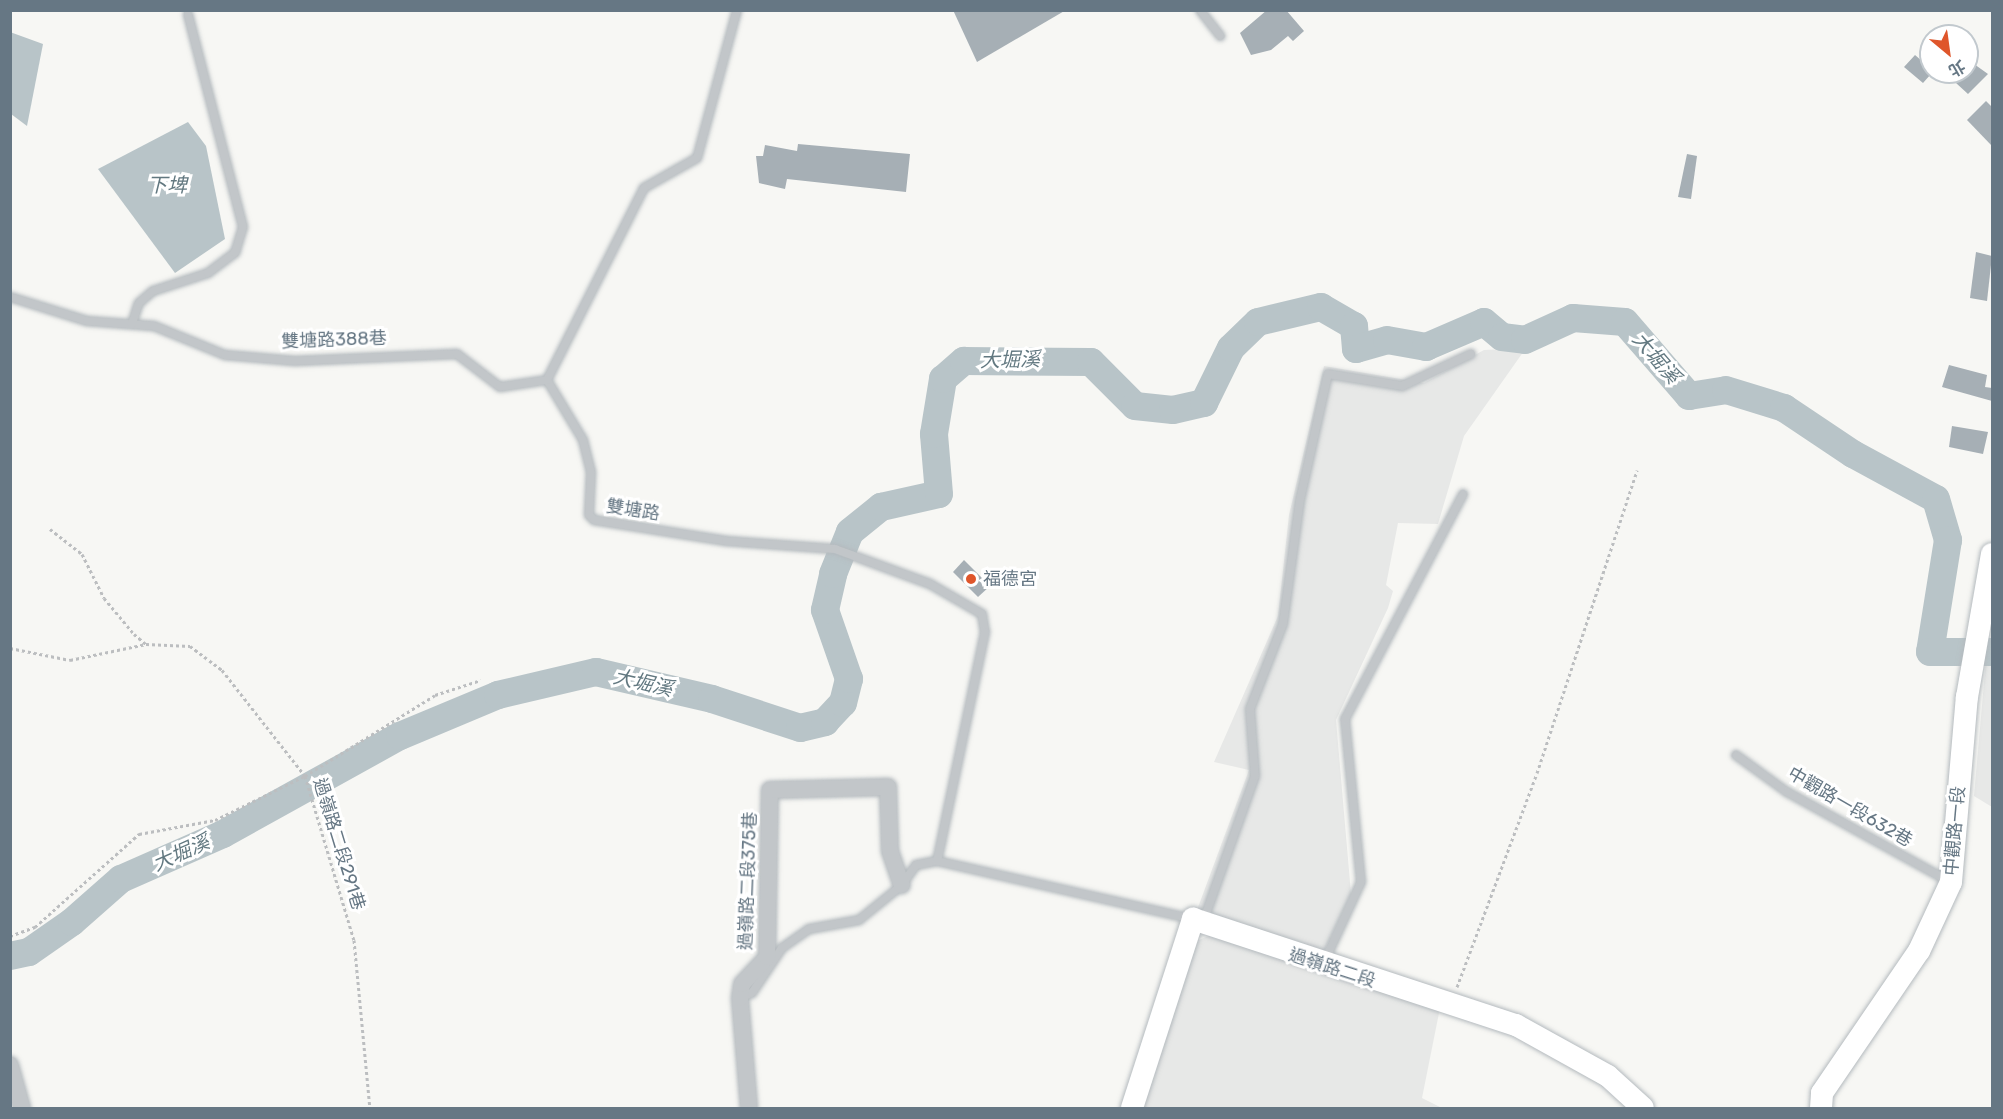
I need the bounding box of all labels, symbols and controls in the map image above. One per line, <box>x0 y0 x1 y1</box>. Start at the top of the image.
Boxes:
north arrow <box>1919 24 1979 84</box>
text: 北 <box>1945 56 1969 81</box>
water label: 下埤 <box>147 173 187 197</box>
street label: 雙塘路388巷 <box>281 327 387 353</box>
water label: 大堀溪 <box>1627 327 1685 389</box>
water label: 大堀溪 <box>980 347 1040 373</box>
street label: 雙塘路 <box>605 495 661 525</box>
place label: 福德宮 <box>983 568 1037 590</box>
marker: 福德宮 <box>964 572 978 586</box>
water label: 大堀溪 <box>611 665 675 701</box>
street label: 中觀路一段632巷 <box>1784 763 1916 851</box>
street label: 過嶺路二段291巷 <box>309 775 369 913</box>
street label: 中觀路一段 <box>1940 785 1970 877</box>
street label: 過嶺路二段375巷 <box>735 811 761 951</box>
water label: 大堀溪 <box>149 830 213 876</box>
street label: 過嶺路二段 <box>1286 944 1378 992</box>

